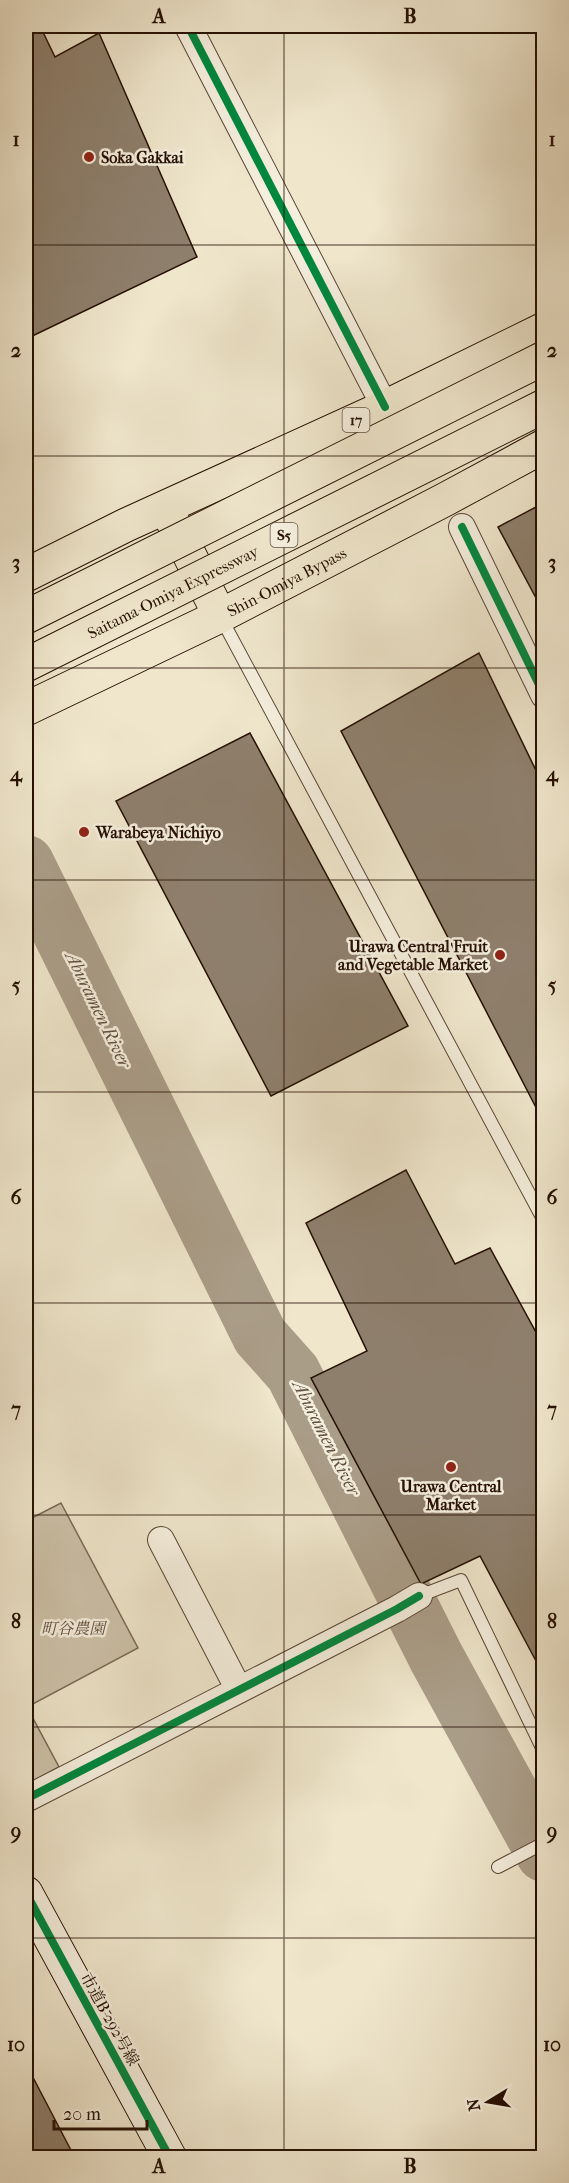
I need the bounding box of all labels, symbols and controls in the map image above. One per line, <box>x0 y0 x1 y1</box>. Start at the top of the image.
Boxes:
text: A <box>151 5 167 28</box>
text: B <box>403 5 417 28</box>
text: 1 <box>12 128 20 151</box>
text: 1 <box>548 128 556 151</box>
place label: Soka Gakkai <box>101 148 184 167</box>
marker: Soka Gakkai <box>82 150 96 164</box>
text: 2 <box>11 339 21 362</box>
text: 2 <box>547 339 557 362</box>
road number: 17 <box>342 408 370 432</box>
road number: S5 <box>270 523 298 547</box>
street label: Saitama-Omiya Expressway <box>84 541 262 642</box>
street label: Shin-Omiya Bypass <box>224 543 350 620</box>
text: 3 <box>12 551 20 574</box>
text: 3 <box>548 551 556 574</box>
text: 4 <box>9 763 23 787</box>
text: 4 <box>545 763 559 787</box>
place label: Warabeya Nichiyo <box>95 823 221 843</box>
marker: Warabeya Nichiyo <box>77 825 91 839</box>
place label: Urawa Central Fruit and Vegetable Market <box>338 937 488 975</box>
water label: Aburamen River <box>60 947 136 1073</box>
marker: Urawa Central Fruit and Vegetable Market <box>493 948 507 962</box>
text: 5 <box>12 974 21 997</box>
text: 5 <box>548 974 557 997</box>
text: 6 <box>11 1186 23 1209</box>
text: 6 <box>547 1186 559 1209</box>
water label: Aburamen River <box>287 1375 365 1501</box>
text: 7 <box>10 1398 21 1421</box>
text: 7 <box>546 1398 557 1421</box>
marker: Urawa Central Market <box>444 1460 458 1474</box>
place label: Urawa Central Market <box>399 1477 502 1514</box>
text: 8 <box>11 1610 21 1633</box>
text: 8 <box>547 1610 557 1633</box>
park label: 町谷農園 <box>41 1619 108 1638</box>
text: 9 <box>10 1821 21 1844</box>
text: 9 <box>546 1821 557 1844</box>
street label: 市道B-292号線 <box>77 1969 143 2069</box>
text: 10 <box>7 2033 25 2056</box>
text: 10 <box>543 2033 561 2056</box>
north arrow <box>458 2072 518 2132</box>
scale bar <box>54 2093 147 2131</box>
text: N <box>463 2096 484 2113</box>
text: 20 m <box>63 2104 101 2125</box>
text: A <box>151 2155 167 2178</box>
text: B <box>403 2155 417 2178</box>

